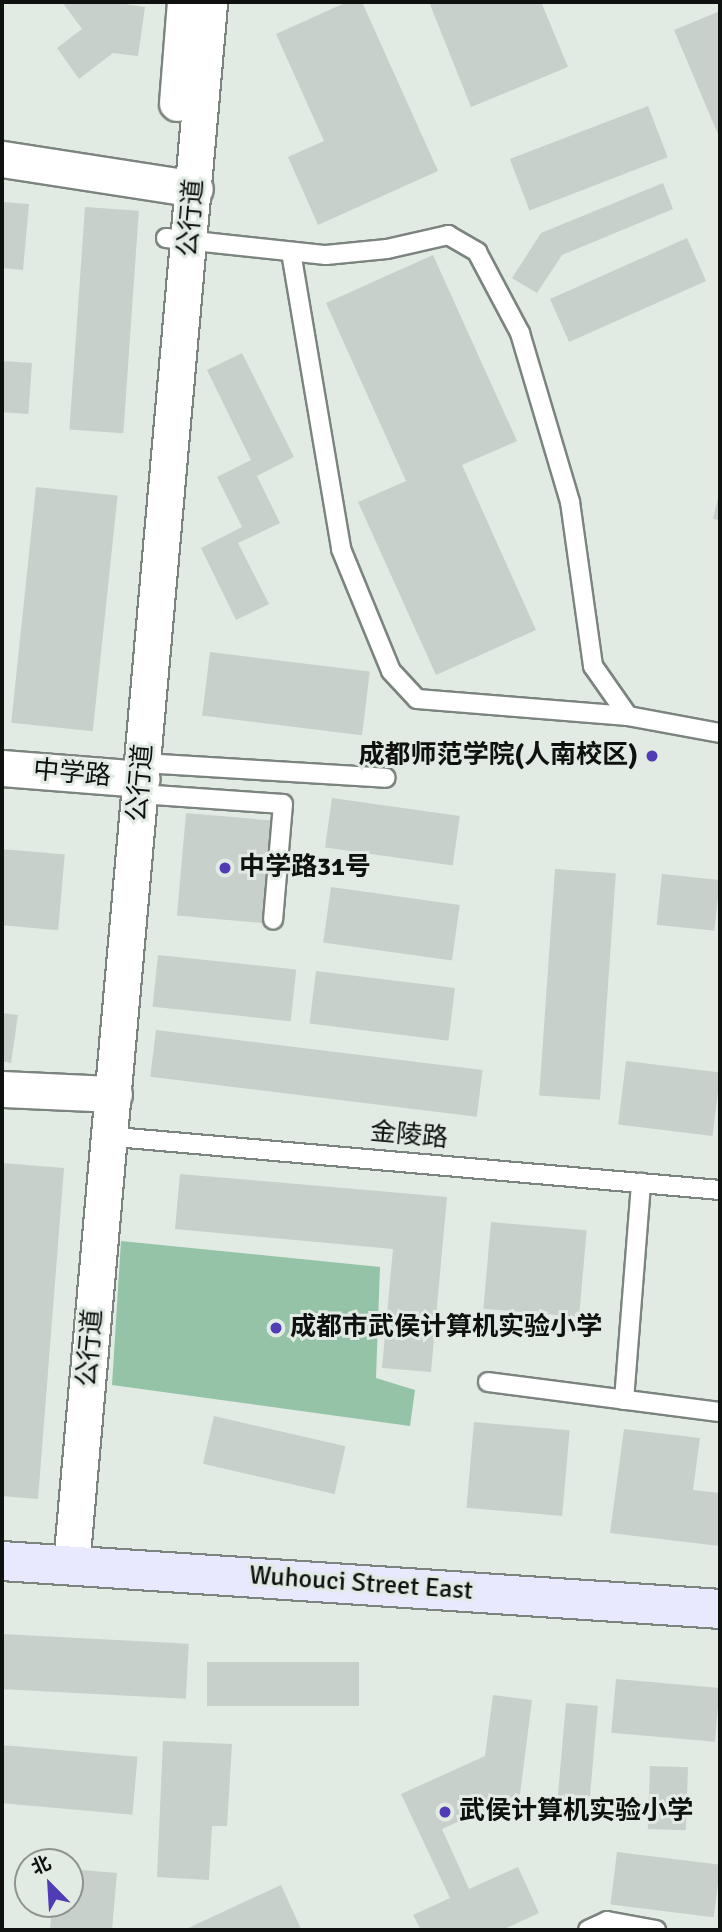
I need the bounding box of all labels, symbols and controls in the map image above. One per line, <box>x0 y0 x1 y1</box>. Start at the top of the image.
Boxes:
street label: 公行道 <box>173 178 211 258</box>
place label: 成都师范学院(人南校区) <box>359 740 638 772</box>
street label: 公行道 <box>122 743 160 823</box>
marker: 成都师范学院(人南校区) <box>644 748 660 764</box>
street label: 中学路 <box>32 755 112 793</box>
place label: 中学路31号 <box>239 852 371 884</box>
marker: 中学路31号 <box>217 860 233 876</box>
street label: 金陵路 <box>369 1117 449 1155</box>
street label: 公行道 <box>72 1308 110 1388</box>
place label: 成都市武侯计算机实验小学 <box>290 1312 602 1344</box>
marker: 成都市武侯计算机实验小学 <box>268 1320 284 1336</box>
street label: Wuhouci Street East <box>248 1561 474 1607</box>
place label: 武侯计算机实验小学 <box>459 1796 693 1828</box>
marker: 武侯计算机实验小学 <box>437 1804 453 1820</box>
north arrow <box>14 1848 84 1918</box>
text: 北 <box>28 1851 55 1880</box>

